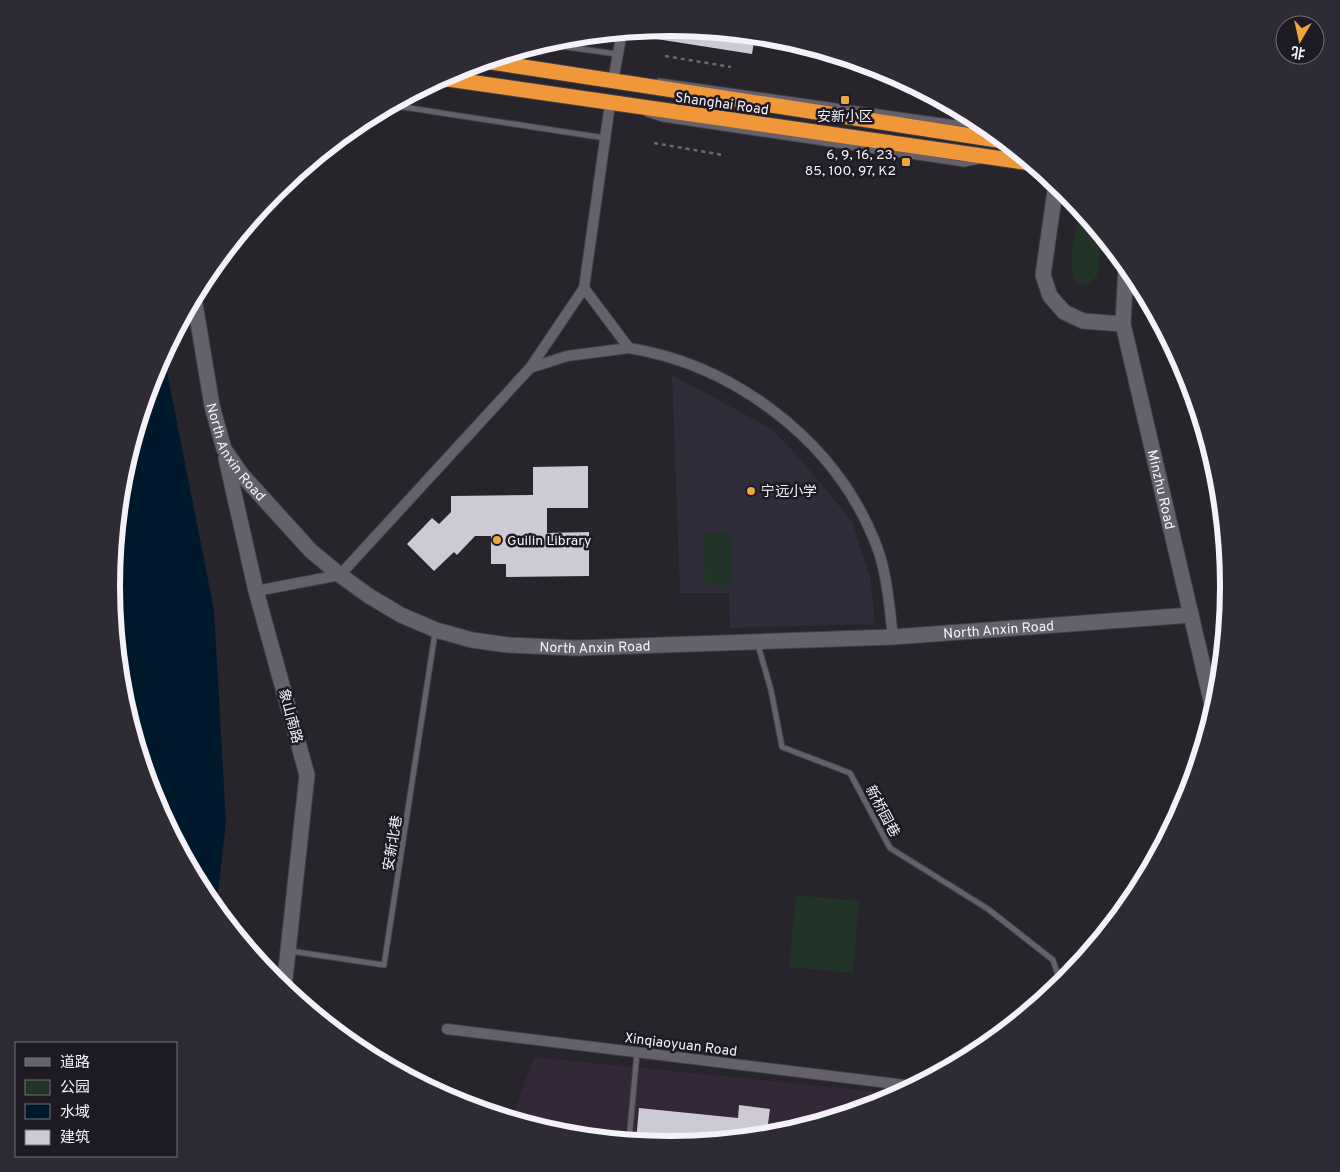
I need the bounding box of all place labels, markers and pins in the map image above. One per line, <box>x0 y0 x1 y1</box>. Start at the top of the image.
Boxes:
marker: 安新小区 <box>839 94 851 106</box>
place label: 安新小区 <box>817 109 873 126</box>
place label: 6, 9, 16, 23, 85, 100, 97, K2 <box>805 147 896 180</box>
marker: 6, 9, 16, 23, 85, 100, 97, K2 <box>900 156 912 168</box>
place label: 宁远小学 <box>761 483 817 501</box>
marker: 宁远小学 <box>745 485 757 497</box>
place label: Guilin Library <box>507 533 591 550</box>
marker: Guilin Library <box>491 534 503 546</box>

